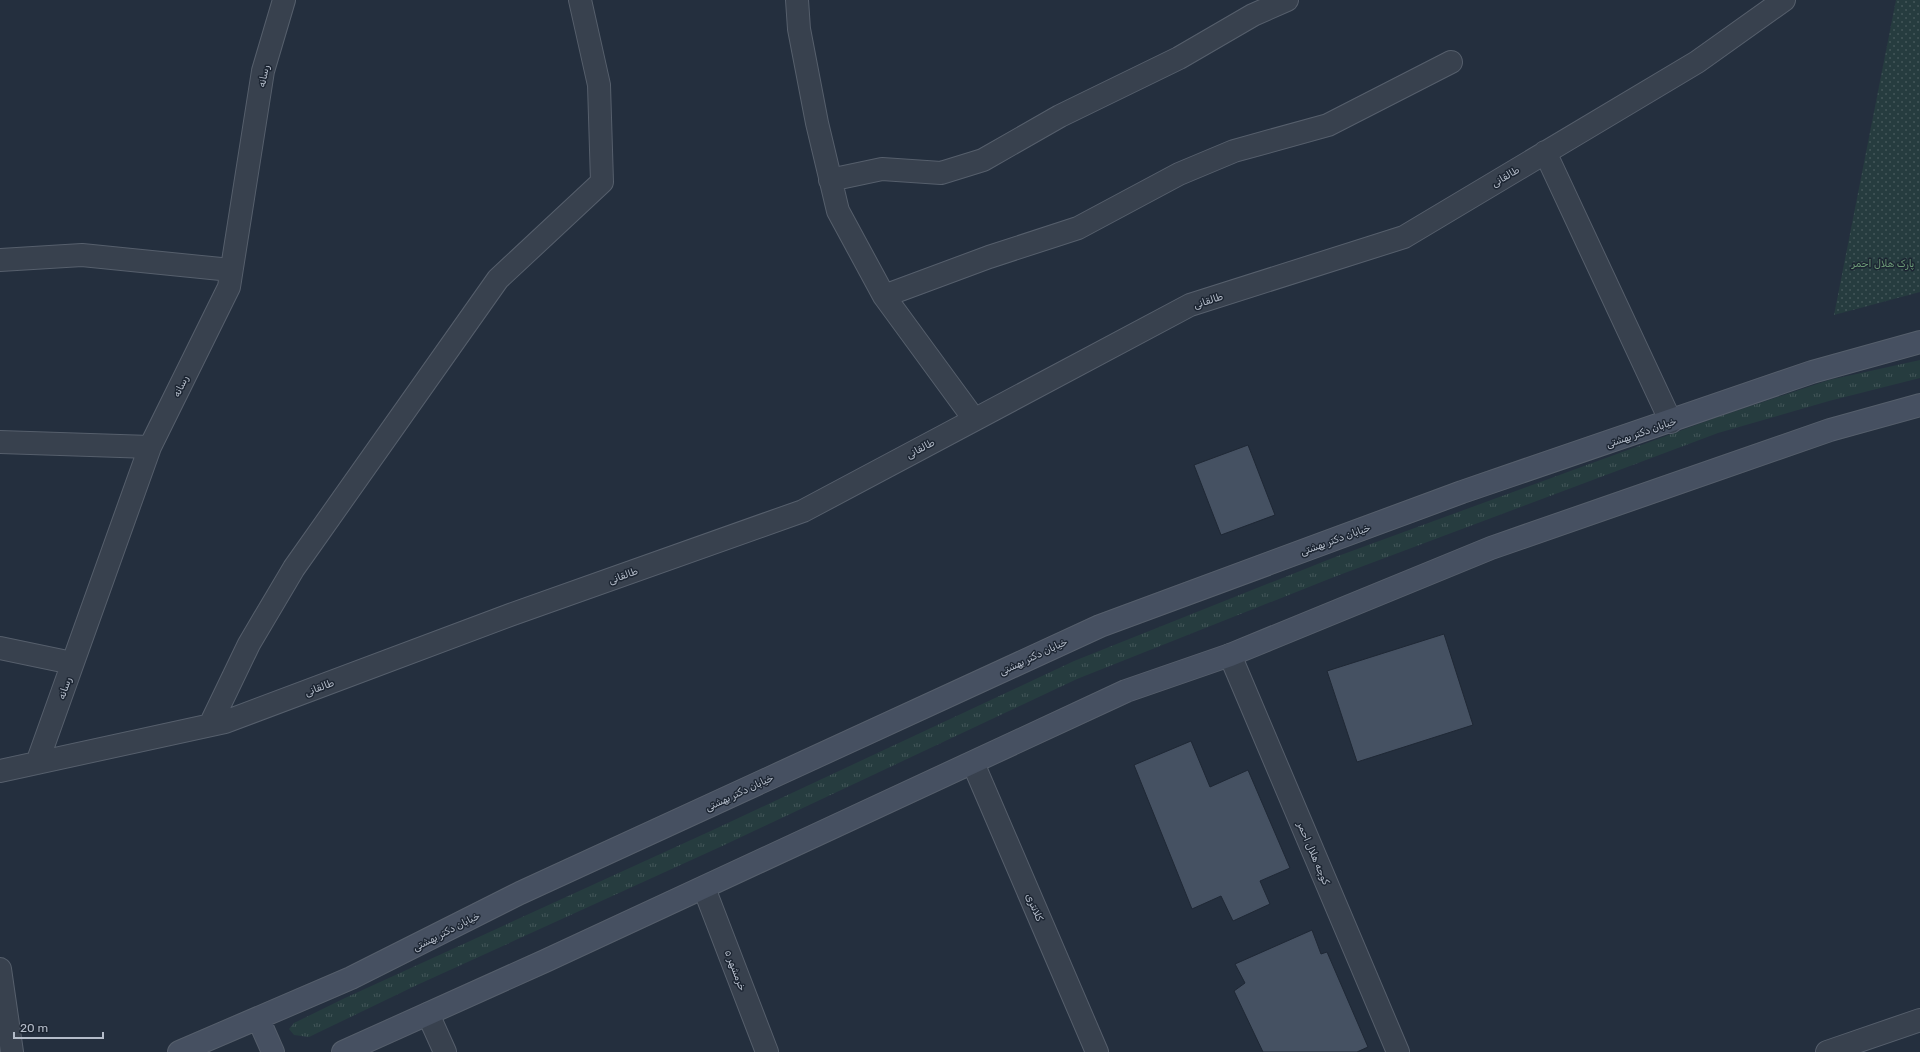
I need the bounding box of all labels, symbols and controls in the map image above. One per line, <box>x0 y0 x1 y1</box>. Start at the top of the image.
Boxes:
street label: رسانه <box>256 64 272 88</box>
street label: طالقانی <box>1489 164 1522 190</box>
park label: پارک هلال احمر <box>1851 258 1915 271</box>
street label: طالقانی <box>1192 291 1225 311</box>
street label: رسانه <box>171 374 191 399</box>
street label: خیابان دکتر بهشتی <box>1604 415 1678 451</box>
street label: طالقانی <box>904 436 937 461</box>
street label: خیابان دکتر بهشتی <box>1299 522 1372 558</box>
street label: طالقانی <box>607 565 640 587</box>
street label: خیابان دکتر بهشتی <box>997 636 1069 678</box>
street label: رسانه <box>56 676 74 701</box>
street label: طالقانی <box>303 677 336 699</box>
street label: خیابان دکتر بهشتی <box>703 772 775 814</box>
street label: کوچه هلال احمر <box>1294 819 1332 887</box>
street label: کلانتری <box>1023 892 1045 924</box>
street label: خیابان دکتر بهشتی <box>411 910 482 954</box>
street label: خرمشهر ۵ <box>722 948 748 993</box>
scale bar <box>14 1014 103 1040</box>
text: 20 m <box>20 1021 48 1035</box>

